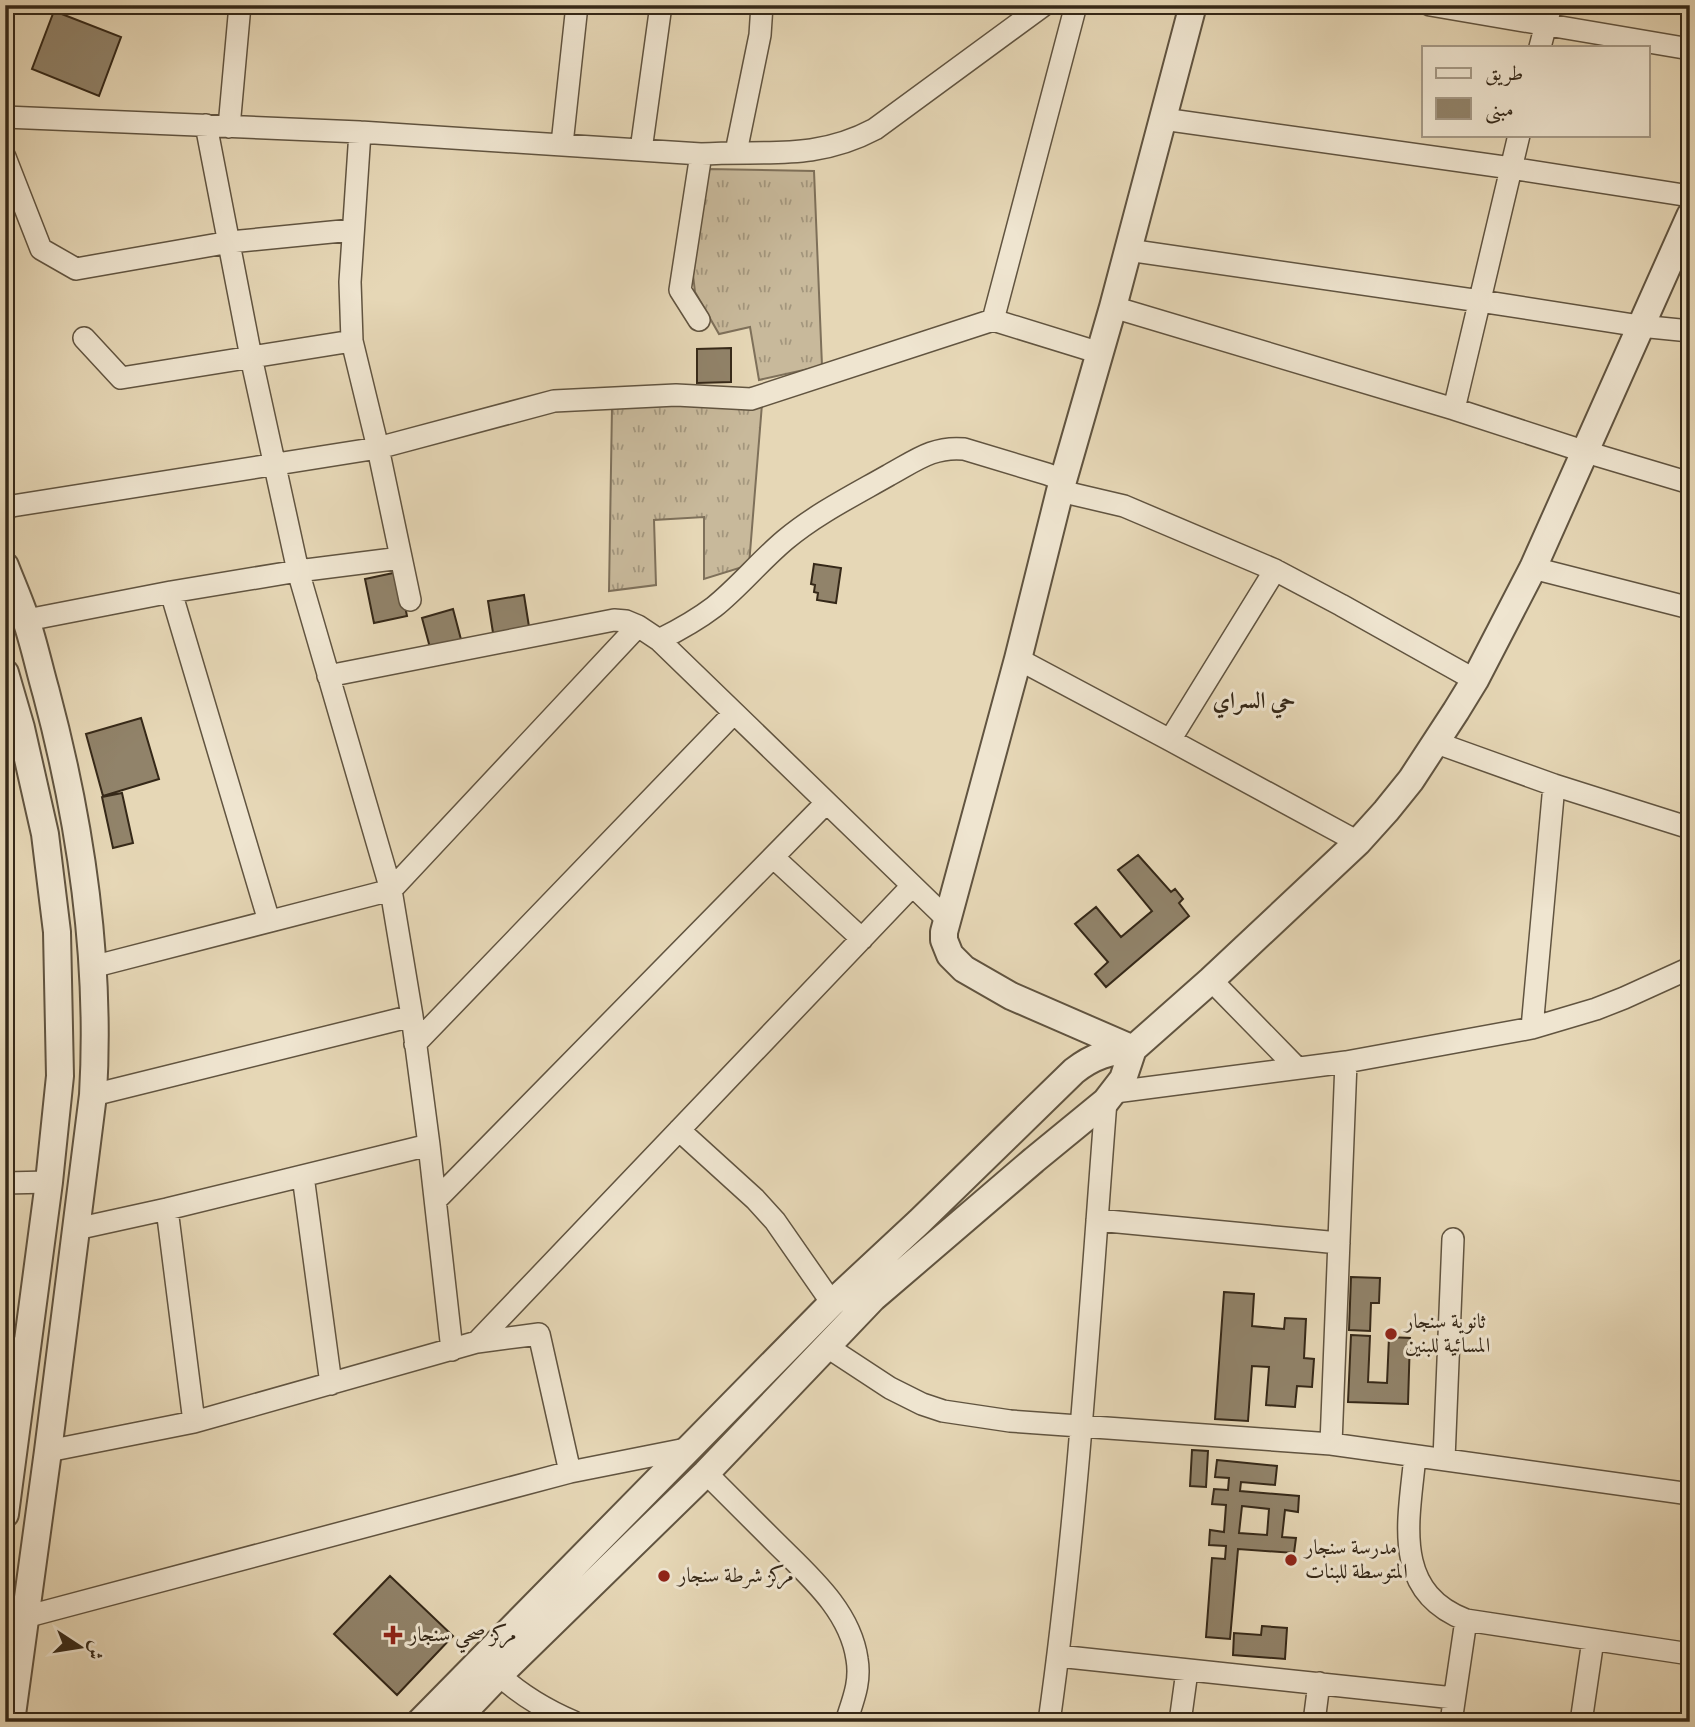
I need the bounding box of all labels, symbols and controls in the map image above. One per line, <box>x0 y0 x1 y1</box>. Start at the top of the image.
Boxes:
legend <box>1422 46 1650 136</box>
text: طريق <box>1485 61 1523 87</box>
text: مبنى <box>1485 97 1514 124</box>
district label: حي السراي <box>1212 687 1296 719</box>
place label: ثانوية سنجار المسائية للبنين <box>1403 1309 1490 1359</box>
marker: ثانوية سنجار المسائية للبنين <box>1383 1326 1399 1342</box>
place label: مدرسة سنجار المتوسطة للبنات <box>1303 1535 1408 1585</box>
marker: مدرسة سنجار المتوسطة للبنات <box>1283 1552 1299 1568</box>
place label: مركز شرطة سنجار <box>676 1563 794 1590</box>
marker: مركز شرطة سنجار <box>656 1568 672 1584</box>
north arrow <box>46 1612 116 1682</box>
place label: مركز صحي سنجار <box>407 1622 517 1654</box>
marker: مركز صحي سنجار <box>383 1625 403 1645</box>
text: ش <box>82 1639 108 1662</box>

